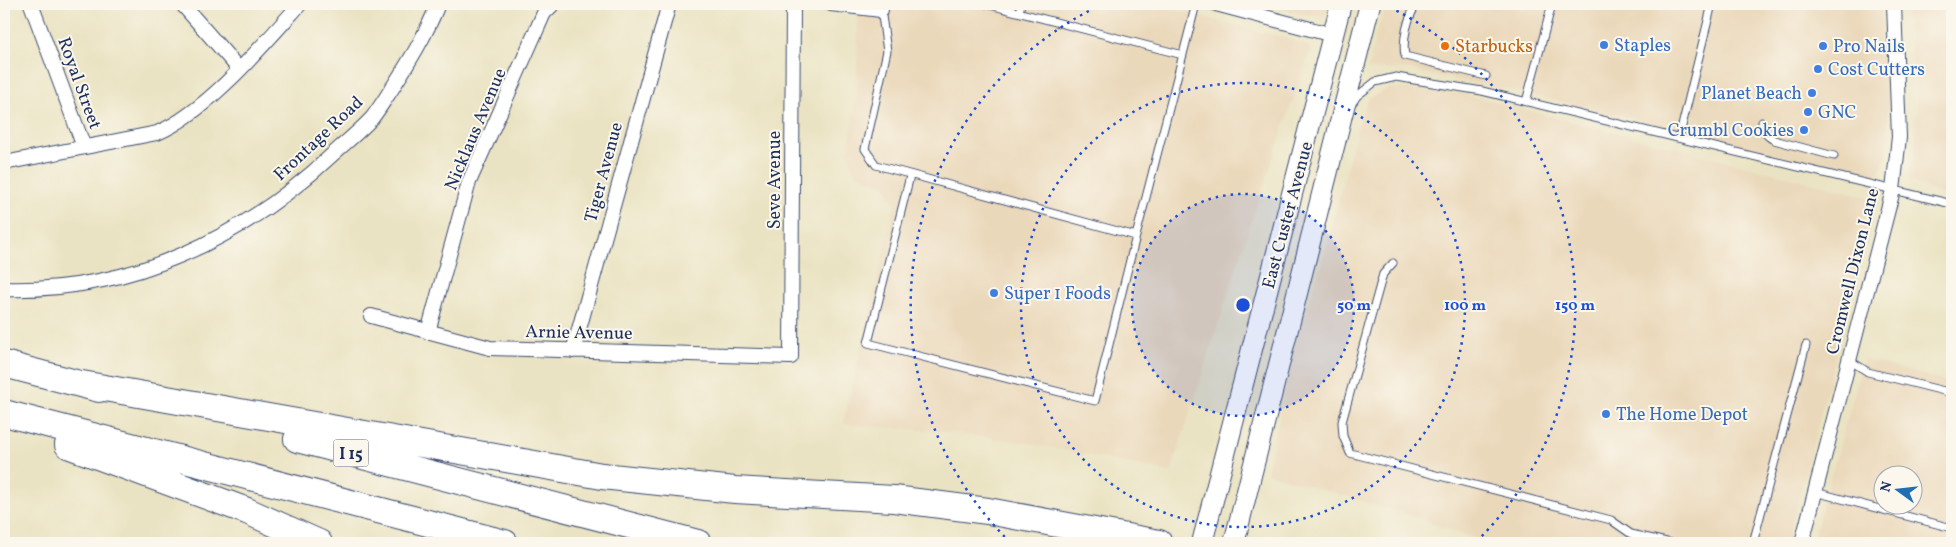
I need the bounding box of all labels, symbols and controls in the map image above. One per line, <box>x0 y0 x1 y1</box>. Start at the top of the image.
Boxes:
street label: Royal Street <box>50 34 107 133</box>
place label: Staples <box>1614 34 1671 59</box>
place label: Starbucks <box>1455 35 1533 60</box>
place label: Pro Nails <box>1833 35 1905 60</box>
marker: Staples <box>1598 39 1610 51</box>
marker: Starbucks <box>1439 40 1451 52</box>
marker: Pro Nails <box>1817 40 1829 52</box>
place label: Cost Cutters <box>1828 58 1925 83</box>
marker: Cost Cutters <box>1812 63 1824 75</box>
street label: Nicklaus Avenue <box>439 64 513 195</box>
place label: Planet Beach <box>1701 82 1802 107</box>
marker: Planet Beach <box>1806 87 1818 99</box>
street label: Frontage Road <box>269 91 369 187</box>
place label: GNC <box>1818 101 1856 126</box>
marker: GNC <box>1802 106 1814 118</box>
street label: Tiger Avenue <box>579 119 630 225</box>
place label: Crumbl Cookies <box>1668 119 1794 144</box>
marker: Crumbl Cookies <box>1798 124 1810 136</box>
street label: Seve Avenue <box>763 131 788 229</box>
street label: East Custer Avenue <box>1257 139 1320 292</box>
street label: Cromwell Dixon Lane <box>1821 186 1886 357</box>
place label: Super 1 Foods <box>1004 282 1111 307</box>
marker: Super 1 Foods <box>988 287 1000 299</box>
centre of rings <box>1234 296 1252 314</box>
text: 50 m <box>1337 296 1371 317</box>
text: 100 m <box>1444 296 1487 317</box>
text: 150 m <box>1555 296 1595 317</box>
street label: Arnie Avenue <box>525 320 633 347</box>
place label: The Home Depot <box>1616 403 1748 428</box>
marker: The Home Depot <box>1600 408 1612 420</box>
road number: I 15 <box>334 439 368 466</box>
north arrow <box>1874 464 1924 514</box>
text: N <box>1876 480 1897 494</box>

